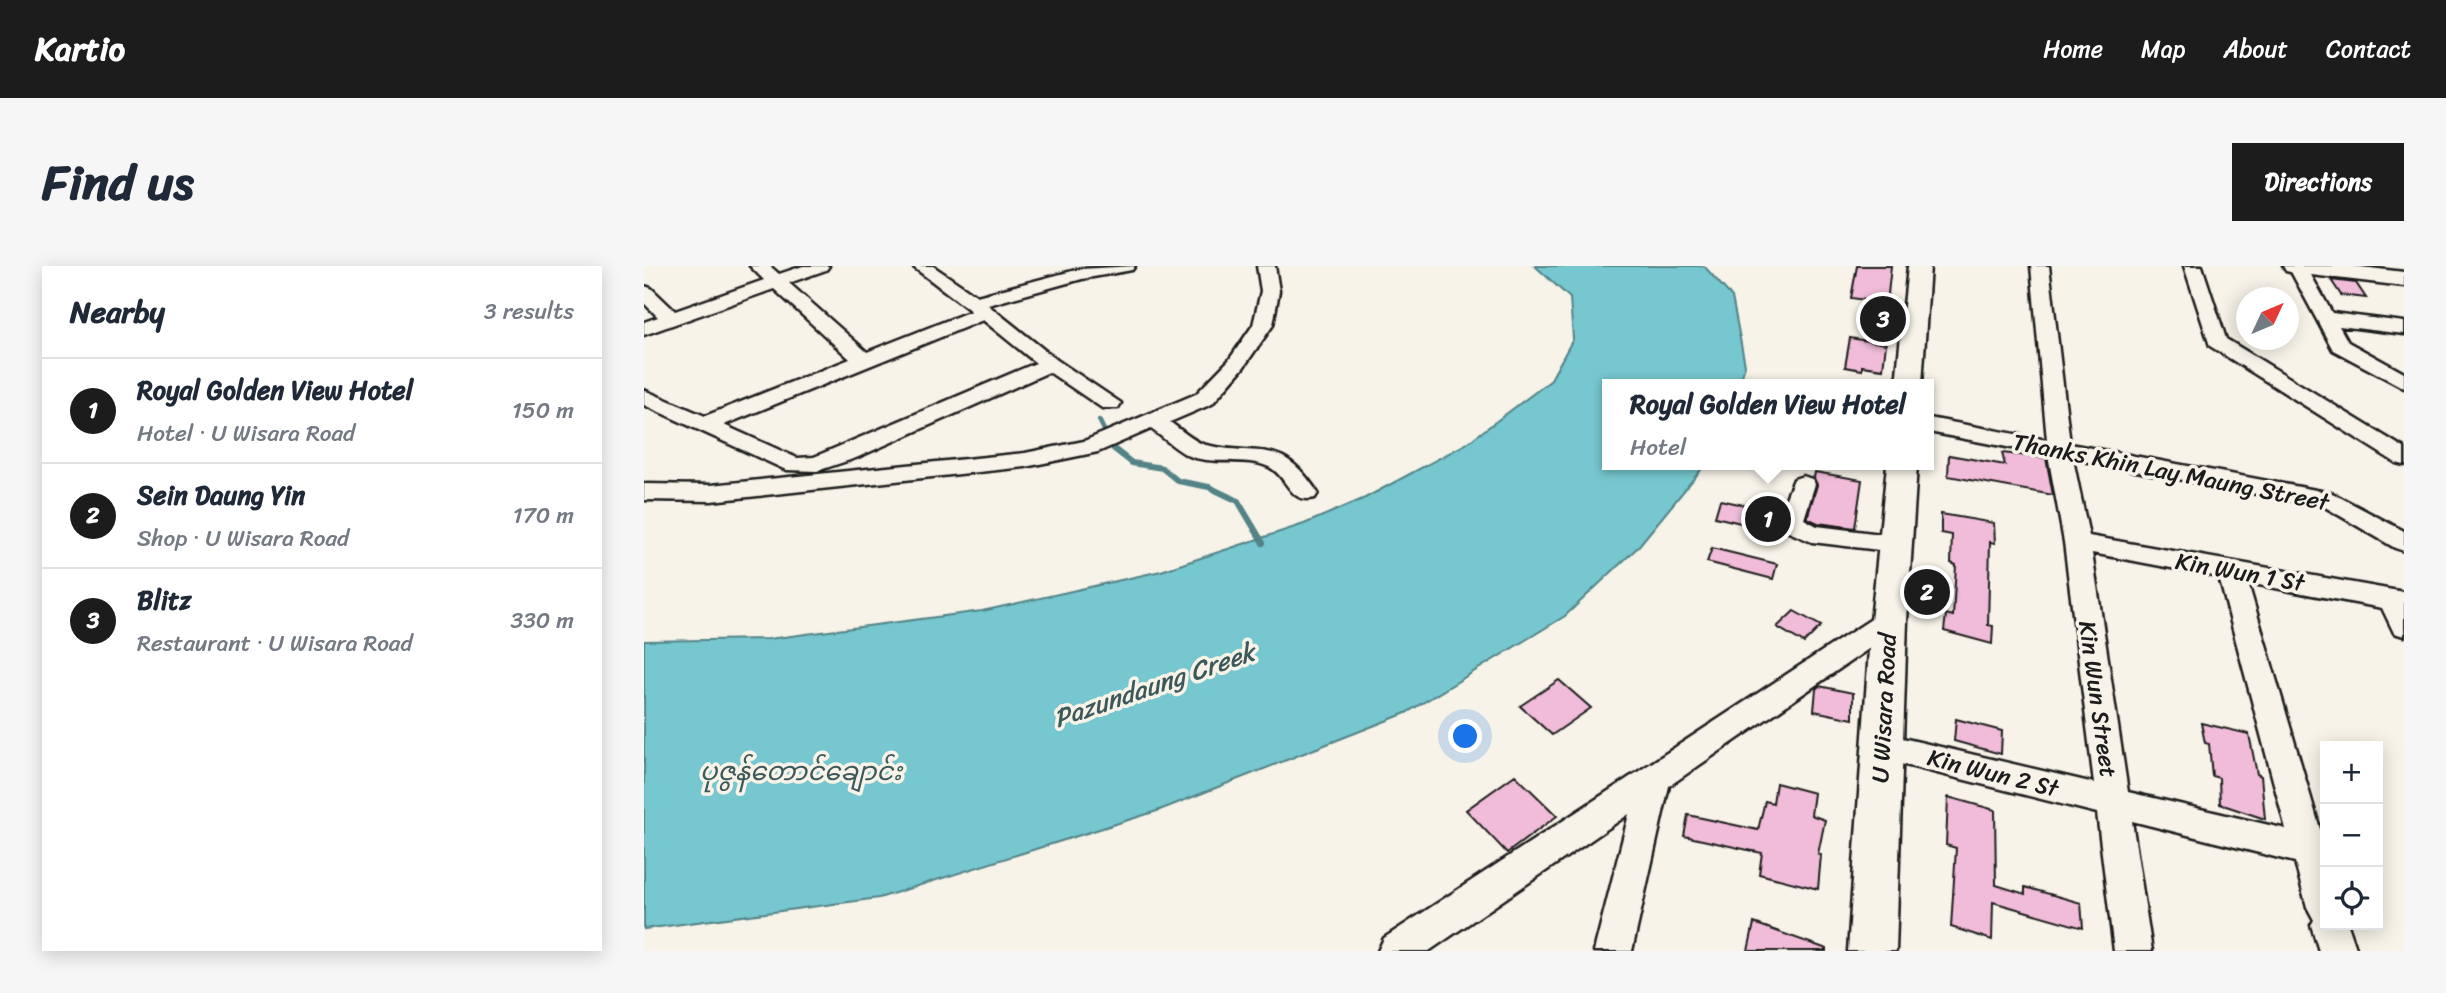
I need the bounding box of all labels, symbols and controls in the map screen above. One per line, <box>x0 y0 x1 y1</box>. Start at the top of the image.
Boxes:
text: Kartio <box>35 20 125 78</box>
text: Home <box>2043 28 2103 70</box>
text: Map <box>2141 28 2185 70</box>
text: About <box>2223 28 2288 70</box>
text: Contact <box>2326 28 2411 70</box>
text: Find us <box>42 139 194 226</box>
button: Directions <box>2232 143 2404 221</box>
text: Nearby <box>70 285 165 339</box>
north arrow <box>2236 287 2299 350</box>
text: 3 results <box>484 291 574 332</box>
pin: 3 <box>1860 293 1906 345</box>
text: Royal Golden View Hotel <box>137 367 413 413</box>
popup <box>1602 379 1934 470</box>
text: Royal Golden View Hotel <box>1630 381 1906 427</box>
text: 1 <box>88 390 98 431</box>
text: 150 m <box>512 390 574 431</box>
text: Hotel · U Wisara Road <box>137 413 355 454</box>
street label: Thanks Khin Lay Maung Street <box>2009 421 2334 524</box>
text: Hotel <box>1630 427 1686 468</box>
text: Sein Daung Yin <box>137 472 305 518</box>
pin: 1 <box>1745 493 1791 545</box>
text: 2 <box>86 495 100 536</box>
text: 170 m <box>513 495 574 536</box>
text: Shop · U Wisara Road <box>137 518 349 559</box>
street label: Kin Wun 1 St <box>2172 540 2309 604</box>
pin: 2 <box>1904 566 1950 618</box>
text: Blitz <box>137 577 192 623</box>
text: 3 <box>87 600 99 641</box>
text: 330 m <box>511 600 574 641</box>
street label: Kin Wun Street <box>2066 618 2130 780</box>
text: Restaurant · U Wisara Road <box>137 623 413 664</box>
water label: Pazundaung Creek <box>1047 628 1264 741</box>
street label: U Wisara Road <box>1859 631 1909 784</box>
your location <box>1448 719 1482 753</box>
street label: Kin Wun 2 St <box>1923 736 2064 810</box>
map controls <box>2320 741 2383 930</box>
button: + <box>2320 741 2383 804</box>
water label: ပုဇွန်တောင်ချောင်း <box>700 748 904 794</box>
button: − <box>2320 804 2383 867</box>
button: locate <box>2320 867 2383 930</box>

